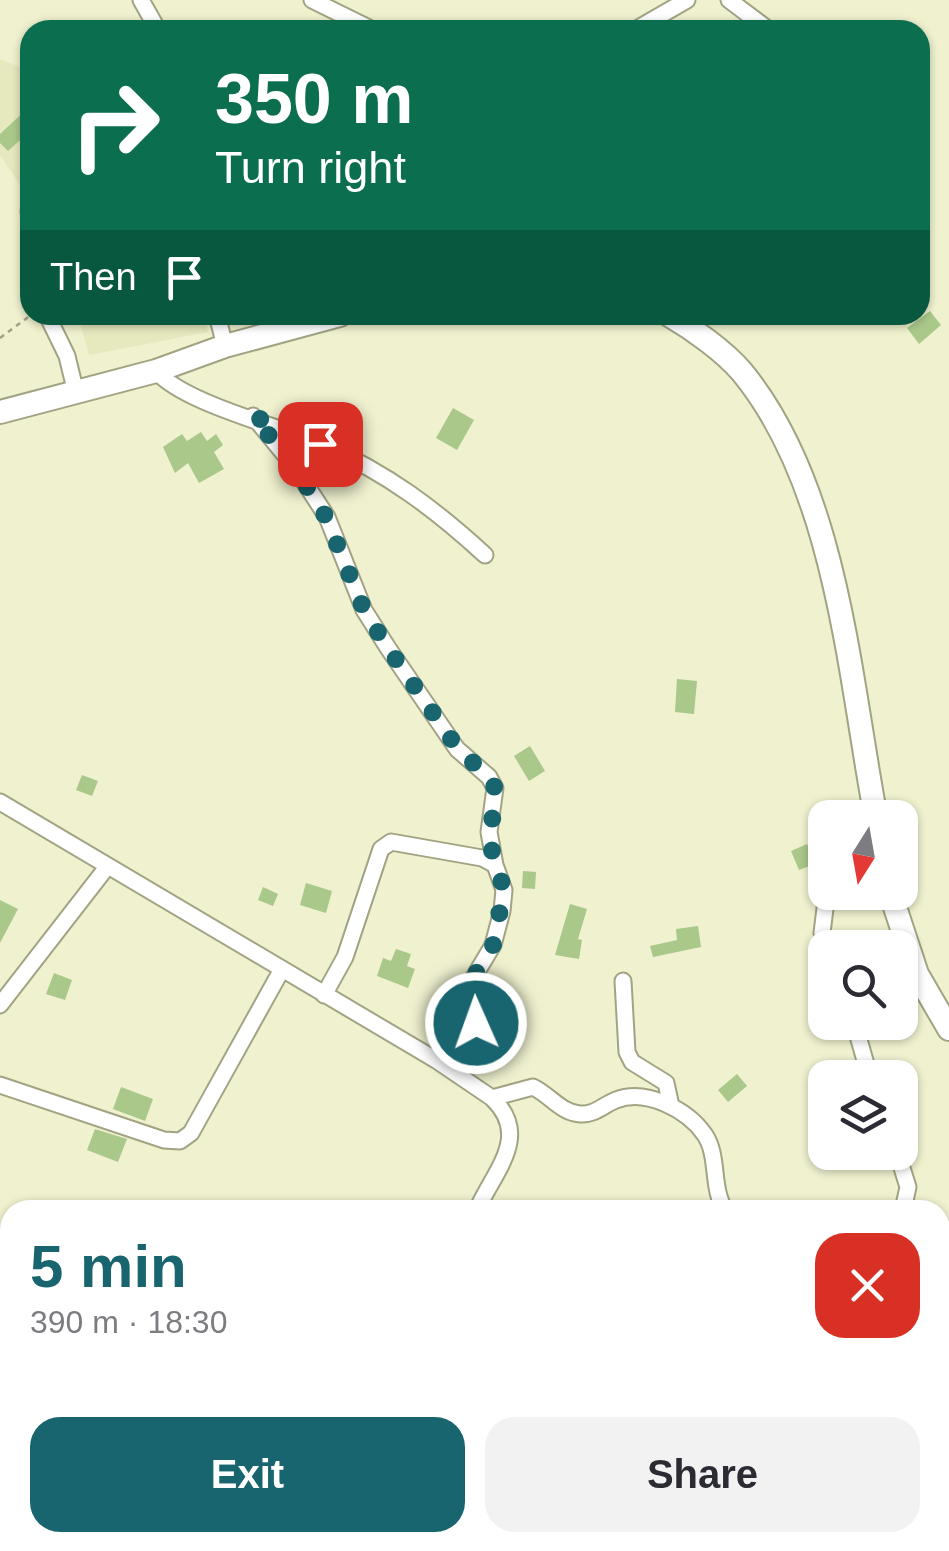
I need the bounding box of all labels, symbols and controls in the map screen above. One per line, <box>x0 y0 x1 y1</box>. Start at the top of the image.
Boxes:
icon: right <box>50 60 180 190</box>
text: 350 m <box>215 60 413 138</box>
text: Turn right <box>215 142 406 193</box>
icon: arrive <box>157 250 212 305</box>
text: Then <box>50 256 137 298</box>
pin <box>278 402 363 487</box>
icon: arrive <box>293 417 348 472</box>
north arrow <box>808 800 918 910</box>
map controls <box>808 800 918 1170</box>
button: search <box>808 930 918 1040</box>
position arrow <box>424 971 528 1075</box>
button: layers <box>808 1060 918 1170</box>
text: 5 min <box>30 1233 187 1300</box>
button: close <box>815 1233 920 1338</box>
text: 390 m · 18:30 <box>30 1304 227 1340</box>
button: Exit <box>30 1417 465 1532</box>
button: Share <box>485 1417 920 1532</box>

